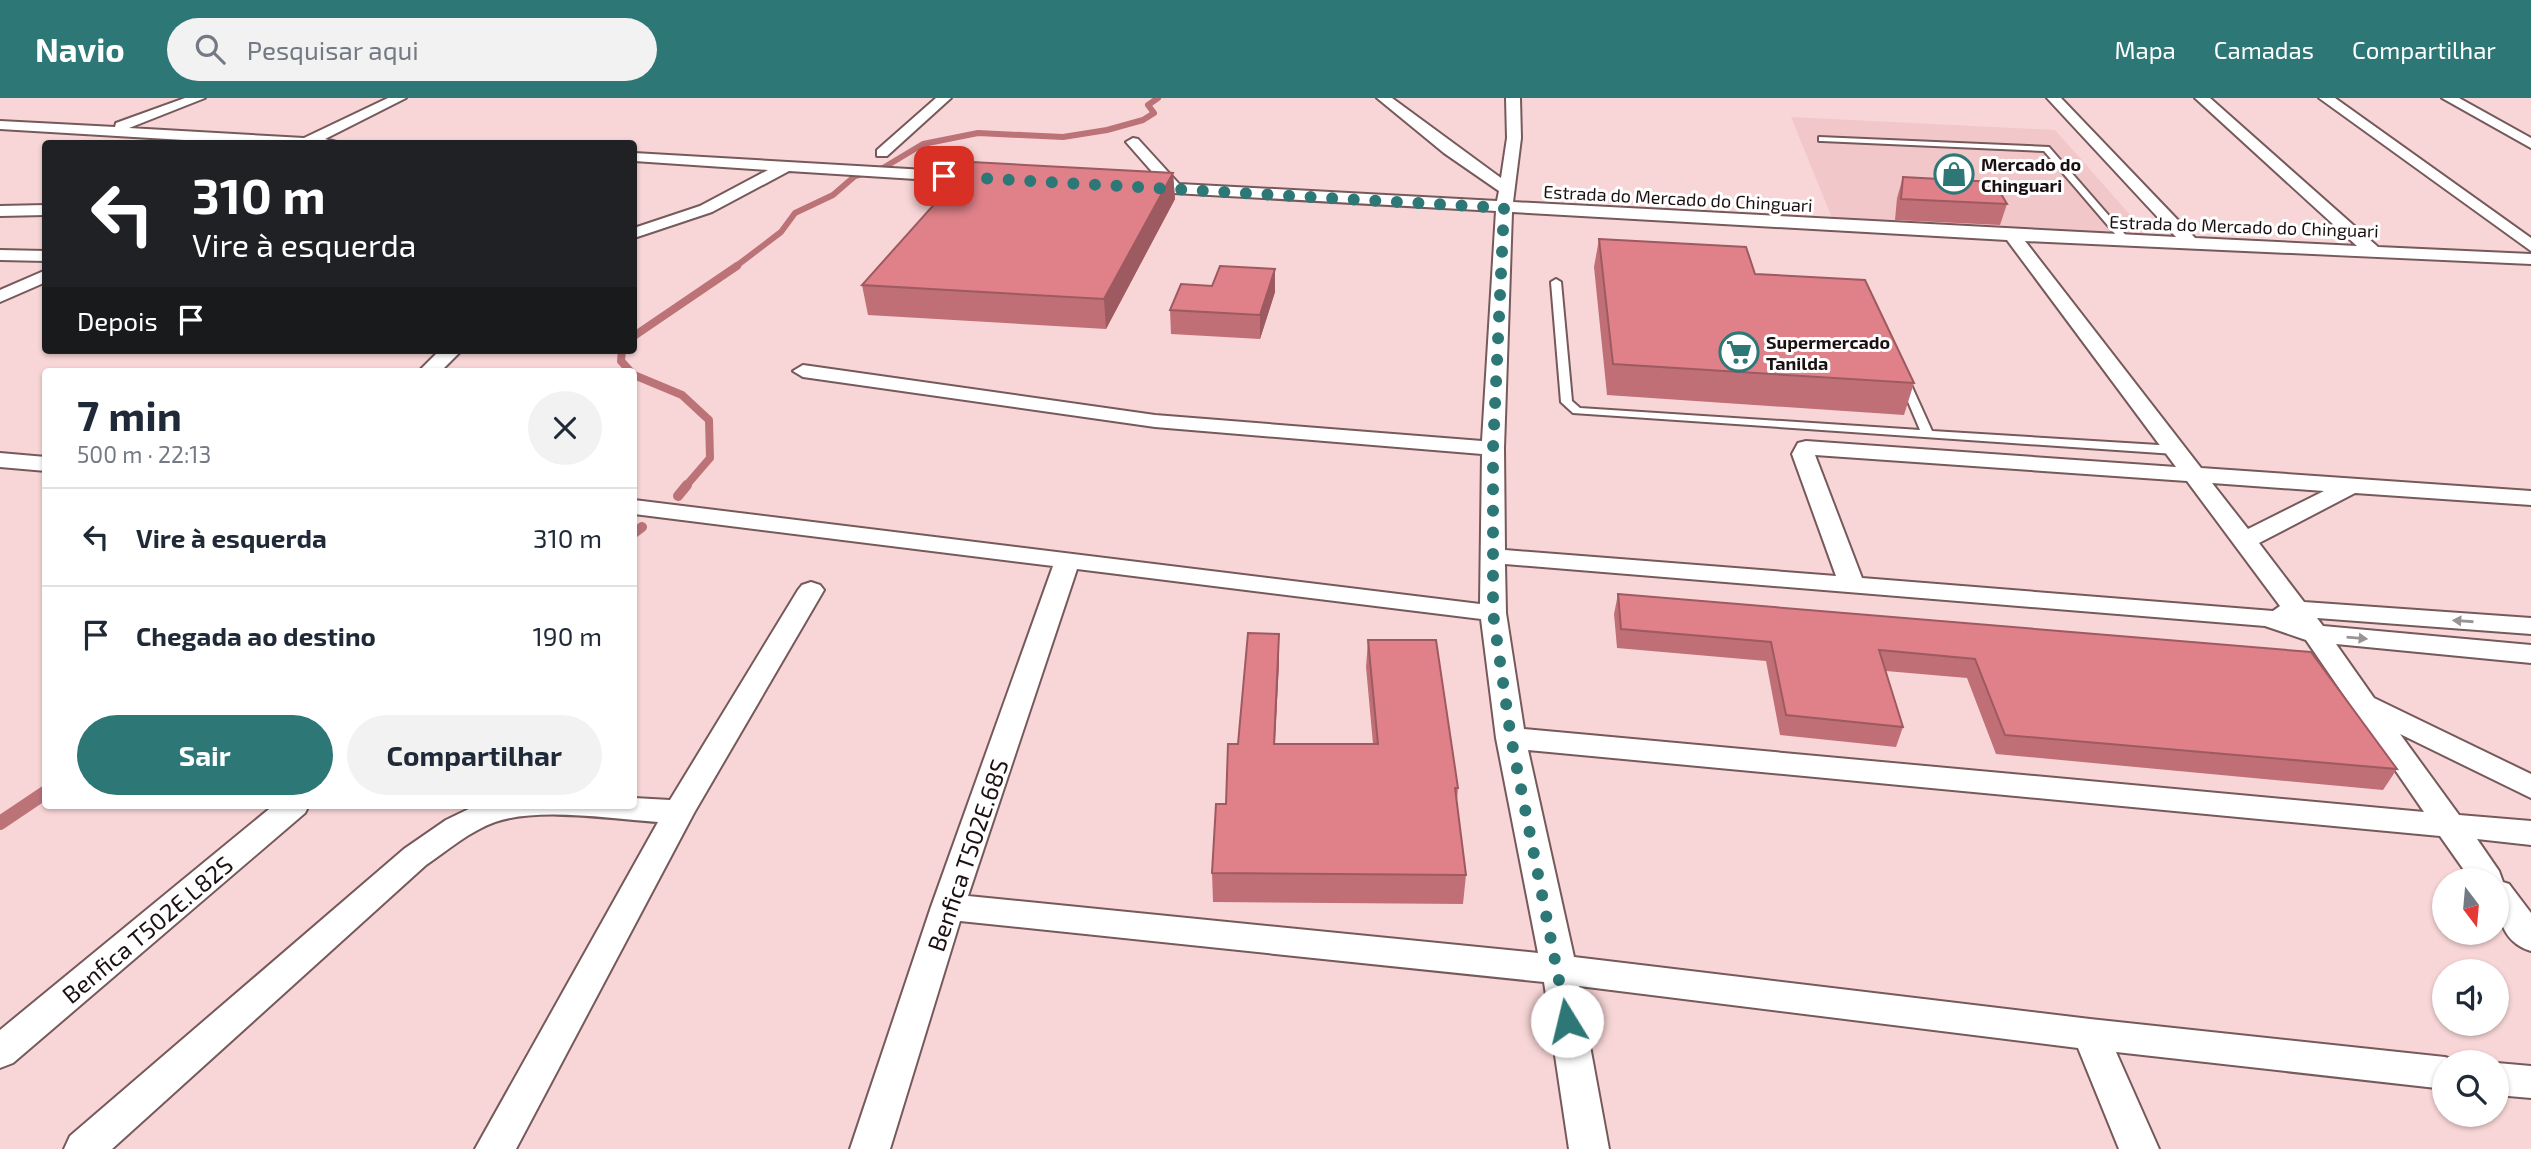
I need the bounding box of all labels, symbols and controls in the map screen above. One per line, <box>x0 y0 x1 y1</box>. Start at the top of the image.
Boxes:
search box <box>167 18 657 81</box>
text: Navio <box>35 29 125 69</box>
icon: search <box>191 30 229 68</box>
text: Pesquisar aqui <box>247 34 419 65</box>
text: Mapa <box>2114 35 2176 64</box>
text: Camadas <box>2214 35 2314 64</box>
text: Compartilhar <box>2352 35 2496 64</box>
pin <box>914 146 974 206</box>
shop icon: Mercado do Chinguari <box>1933 153 1975 195</box>
place label: Mercado do Chinguari <box>1981 153 2081 196</box>
icon: arrive <box>925 157 963 195</box>
text: 310 m <box>192 165 326 224</box>
icon: left <box>77 168 168 259</box>
street label: Estrada do Mercado do Chinguari <box>1543 180 1813 216</box>
street label: Estrada do Mercado do Chinguari <box>2109 210 2379 242</box>
text: Vire à esquerda <box>192 225 416 263</box>
icon: arrive <box>172 301 210 339</box>
text: Depois <box>77 305 158 336</box>
supermarket icon: Supermercado Tanilda <box>1718 331 1760 373</box>
place label: Supermercado Tanilda <box>1766 331 1890 374</box>
text: 7 min <box>77 389 182 439</box>
button: close <box>528 391 602 465</box>
text: 500 m · 22:13 <box>77 440 211 468</box>
icon: left <box>77 518 115 556</box>
text: Vire à esquerda <box>136 522 327 553</box>
text: 310 m <box>533 522 602 553</box>
icon: arrive <box>77 616 115 654</box>
one-way arrow <box>2452 616 2474 627</box>
text: Chegada ao destino <box>136 620 376 651</box>
text: 190 m <box>533 620 602 651</box>
one-way arrow <box>2347 633 2369 644</box>
button: Sair <box>77 715 333 795</box>
button: Compartilhar <box>347 715 602 795</box>
street label: Benfica T502E.68S <box>920 755 1014 955</box>
street label: Benfica T502E.L82S <box>56 849 238 1009</box>
north arrow <box>2432 868 2510 945</box>
map controls <box>2432 868 2509 1127</box>
button: sound <box>2432 959 2509 1036</box>
position arrow <box>1530 984 1604 1058</box>
button: search <box>2432 1050 2509 1127</box>

